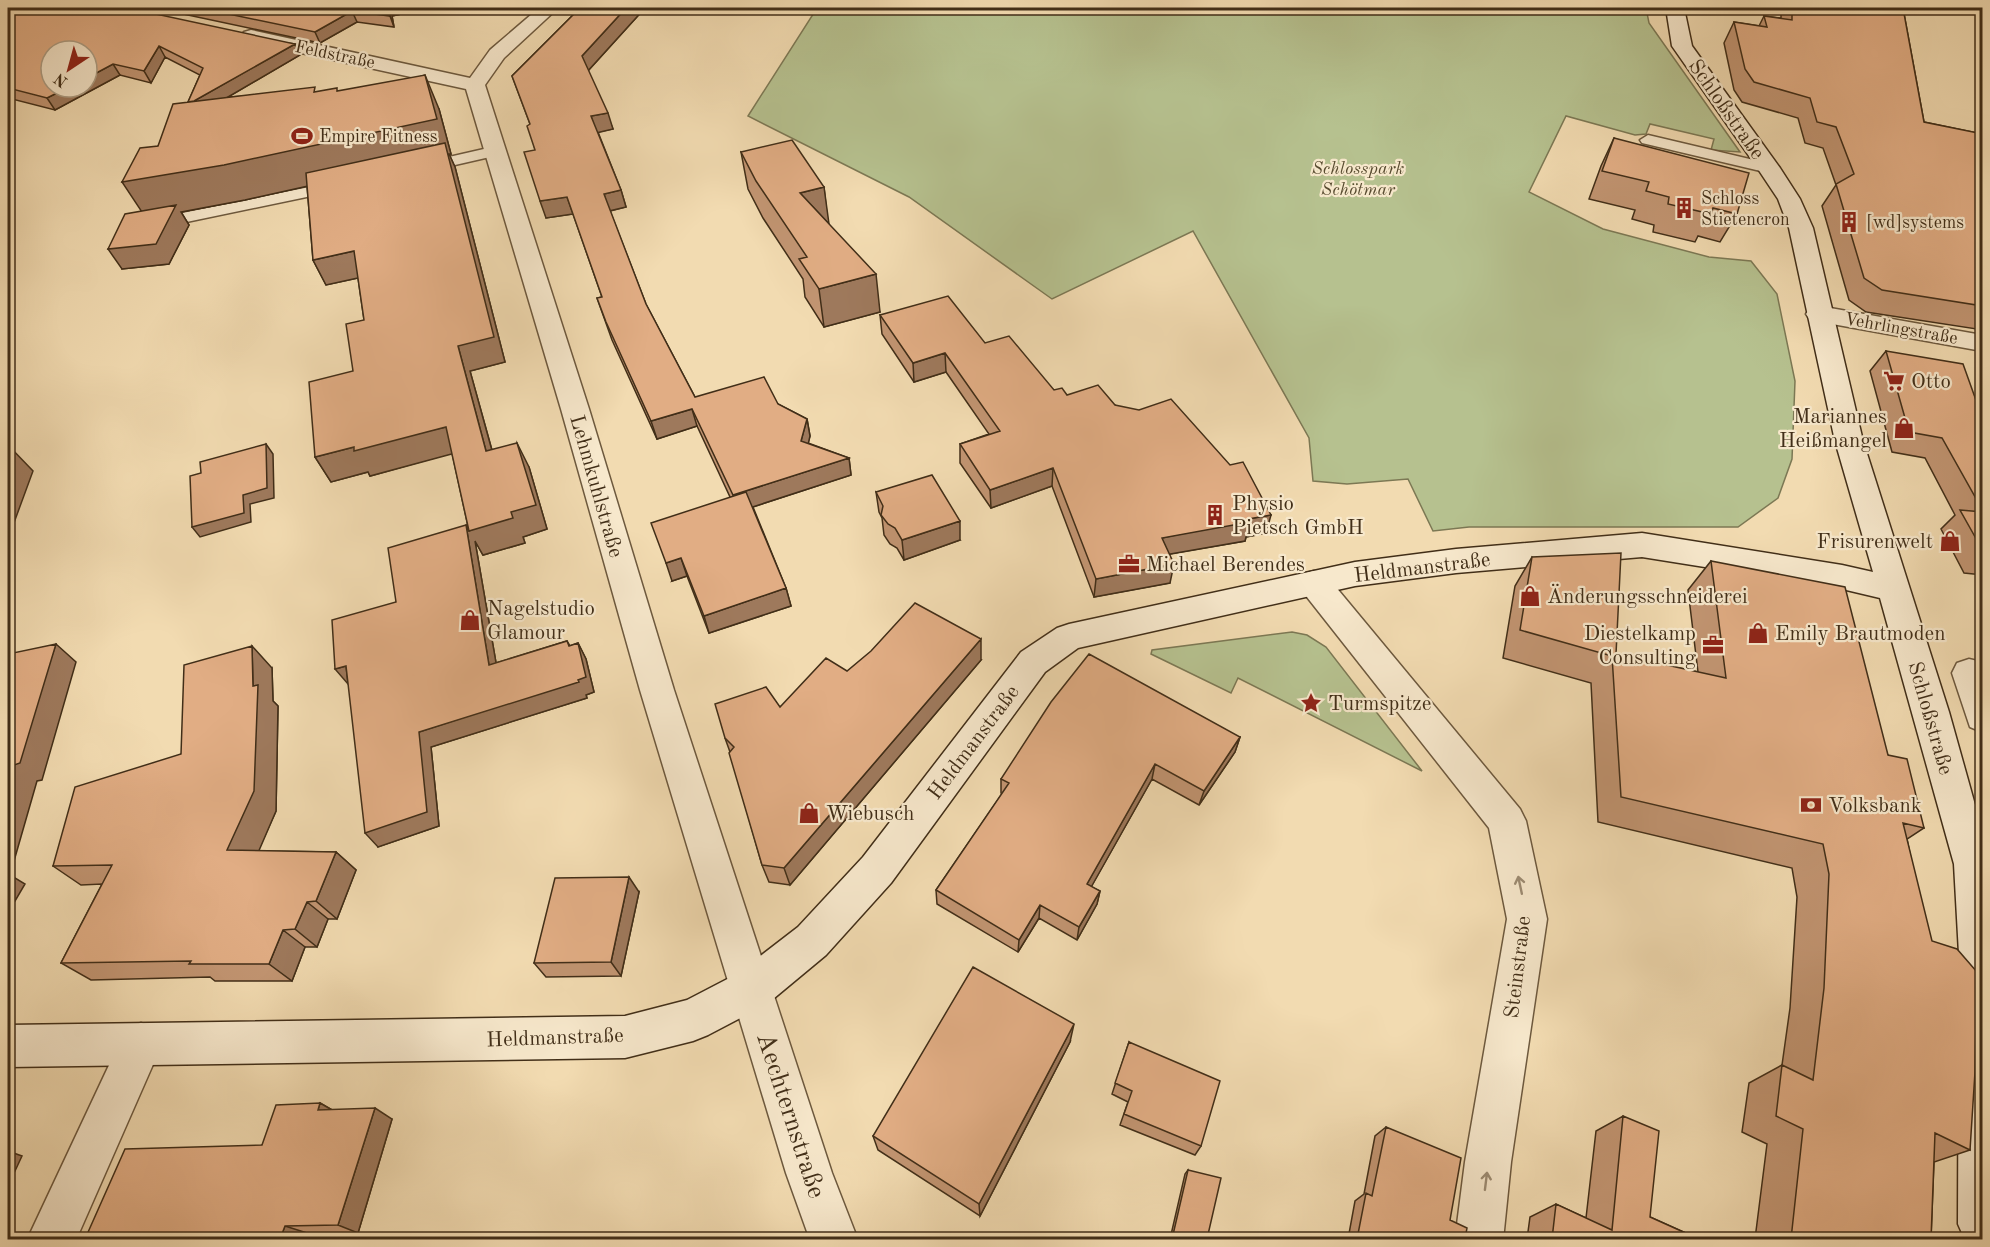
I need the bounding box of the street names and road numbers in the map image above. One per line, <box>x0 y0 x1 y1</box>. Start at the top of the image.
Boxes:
street label: Feldstraße <box>293 38 377 72</box>
street label: Schloßstraße <box>1684 56 1768 164</box>
street label: Vehrlingstraße <box>1843 310 1959 348</box>
street label: Lehmkuhlstraße <box>565 413 626 560</box>
street label: Heldmanstraße <box>1353 550 1492 587</box>
street label: Schloßstraße <box>1903 659 1956 777</box>
street label: Heldmanstraße <box>924 682 1024 804</box>
street label: Steinstraße <box>1502 915 1535 1020</box>
street label: Heldmanstraße <box>486 1026 624 1051</box>
street label: Aechternstraße <box>751 1030 829 1202</box>

